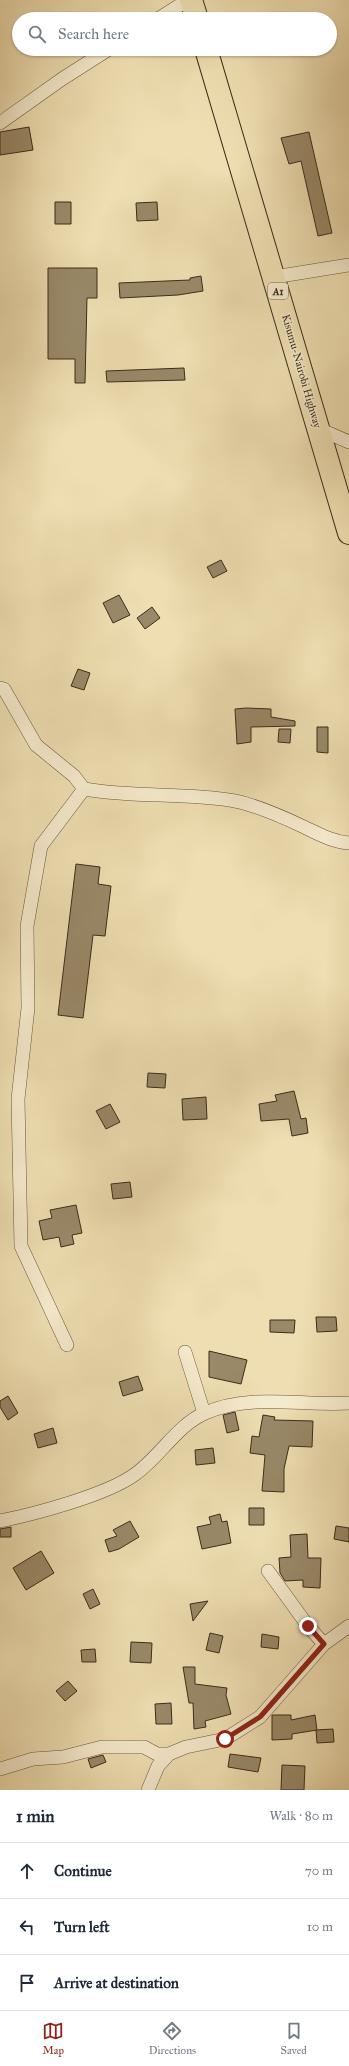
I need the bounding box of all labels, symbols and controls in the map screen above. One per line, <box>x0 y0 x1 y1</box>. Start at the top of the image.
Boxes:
search box <box>12 12 337 56</box>
icon: search <box>26 23 48 45</box>
text: Search here <box>58 25 129 43</box>
road number: A1 <box>268 283 288 299</box>
street label: Kisumu-Nairobi Highway <box>279 313 324 430</box>
route end <box>299 1617 317 1635</box>
route start <box>216 1730 234 1748</box>
text: 1 min <box>16 1806 55 1827</box>
text: Walk · 80 m <box>270 1808 333 1824</box>
icon: ahead <box>16 1860 38 1882</box>
text: Continue <box>54 1862 112 1880</box>
text: 70 m <box>305 1863 333 1879</box>
icon: left <box>16 1916 38 1938</box>
text: Turn left <box>54 1918 110 1936</box>
text: 10 m <box>307 1919 333 1935</box>
icon: arrive <box>16 1972 38 1994</box>
text: Arrive at destination <box>54 1974 179 1992</box>
tab: Map <box>42 2020 64 2057</box>
tab: Directions <box>149 2020 196 2057</box>
tab: Saved <box>281 2020 307 2057</box>

